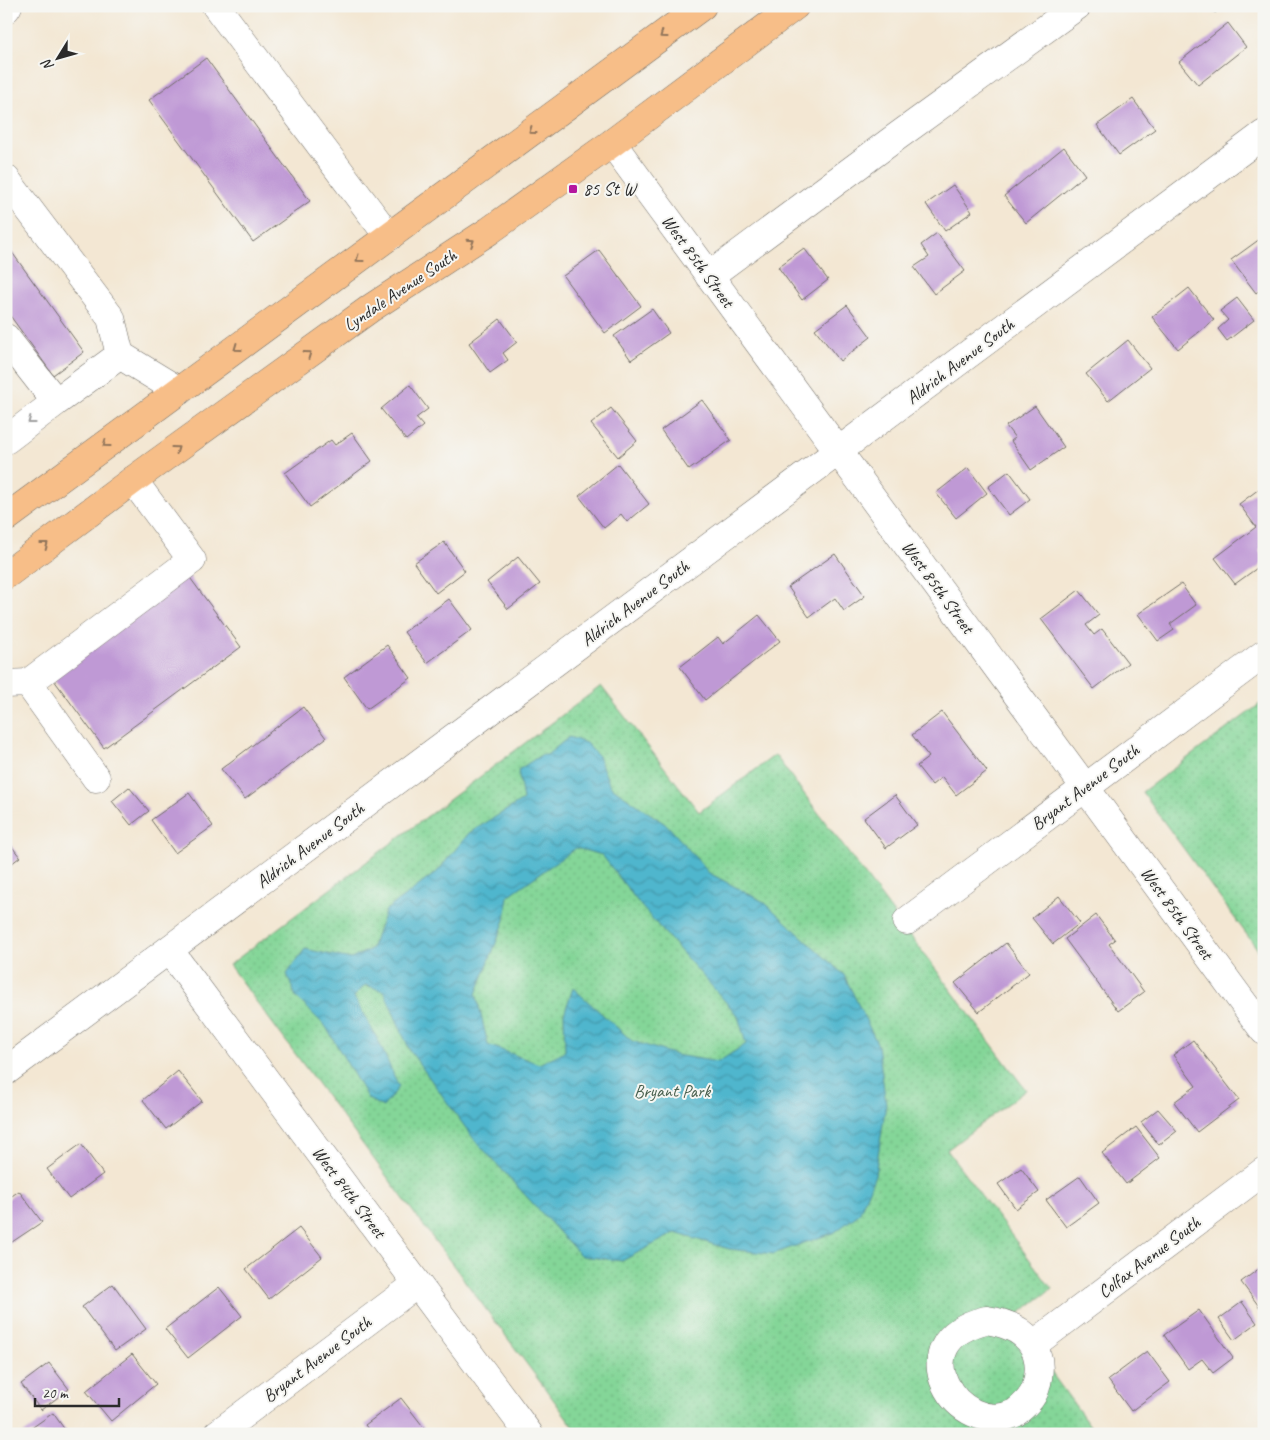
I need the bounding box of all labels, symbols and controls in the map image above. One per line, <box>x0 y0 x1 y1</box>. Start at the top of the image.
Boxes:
one-way arrow <box>659 29 669 38</box>
north arrow <box>32 32 82 82</box>
text: N <box>37 55 57 74</box>
one-way arrow <box>529 126 538 134</box>
place label: 85 St W <box>583 178 638 200</box>
marker: 85 St W <box>567 183 579 195</box>
street label: West 85th Street <box>657 210 740 313</box>
one-way arrow <box>466 239 475 249</box>
street label: Lyndale Avenue South <box>339 244 461 336</box>
one-way arrow <box>355 253 365 262</box>
street label: Aldrich Avenue South <box>902 313 1019 409</box>
one-way arrow <box>233 342 243 351</box>
one-way arrow <box>302 351 312 360</box>
one-way arrow <box>27 415 37 424</box>
one-way arrow <box>103 438 112 448</box>
one-way arrow <box>170 446 180 455</box>
street label: West 85th Street <box>897 536 980 639</box>
one-way arrow <box>39 543 48 551</box>
street label: Aldrich Avenue South <box>577 555 694 651</box>
street label: Bryant Avenue South <box>1026 739 1144 835</box>
street label: Aldrich Avenue South <box>252 797 369 893</box>
street label: West 85th Street <box>1136 862 1219 965</box>
park label: Bryant Park <box>634 1080 711 1102</box>
street label: West 84th Street <box>307 1142 392 1244</box>
street label: Colfax Avenue South <box>1093 1211 1205 1303</box>
street label: Bryant Avenue South <box>258 1311 376 1407</box>
scale bar <box>35 1375 119 1407</box>
text: 20 m <box>42 1384 69 1403</box>

